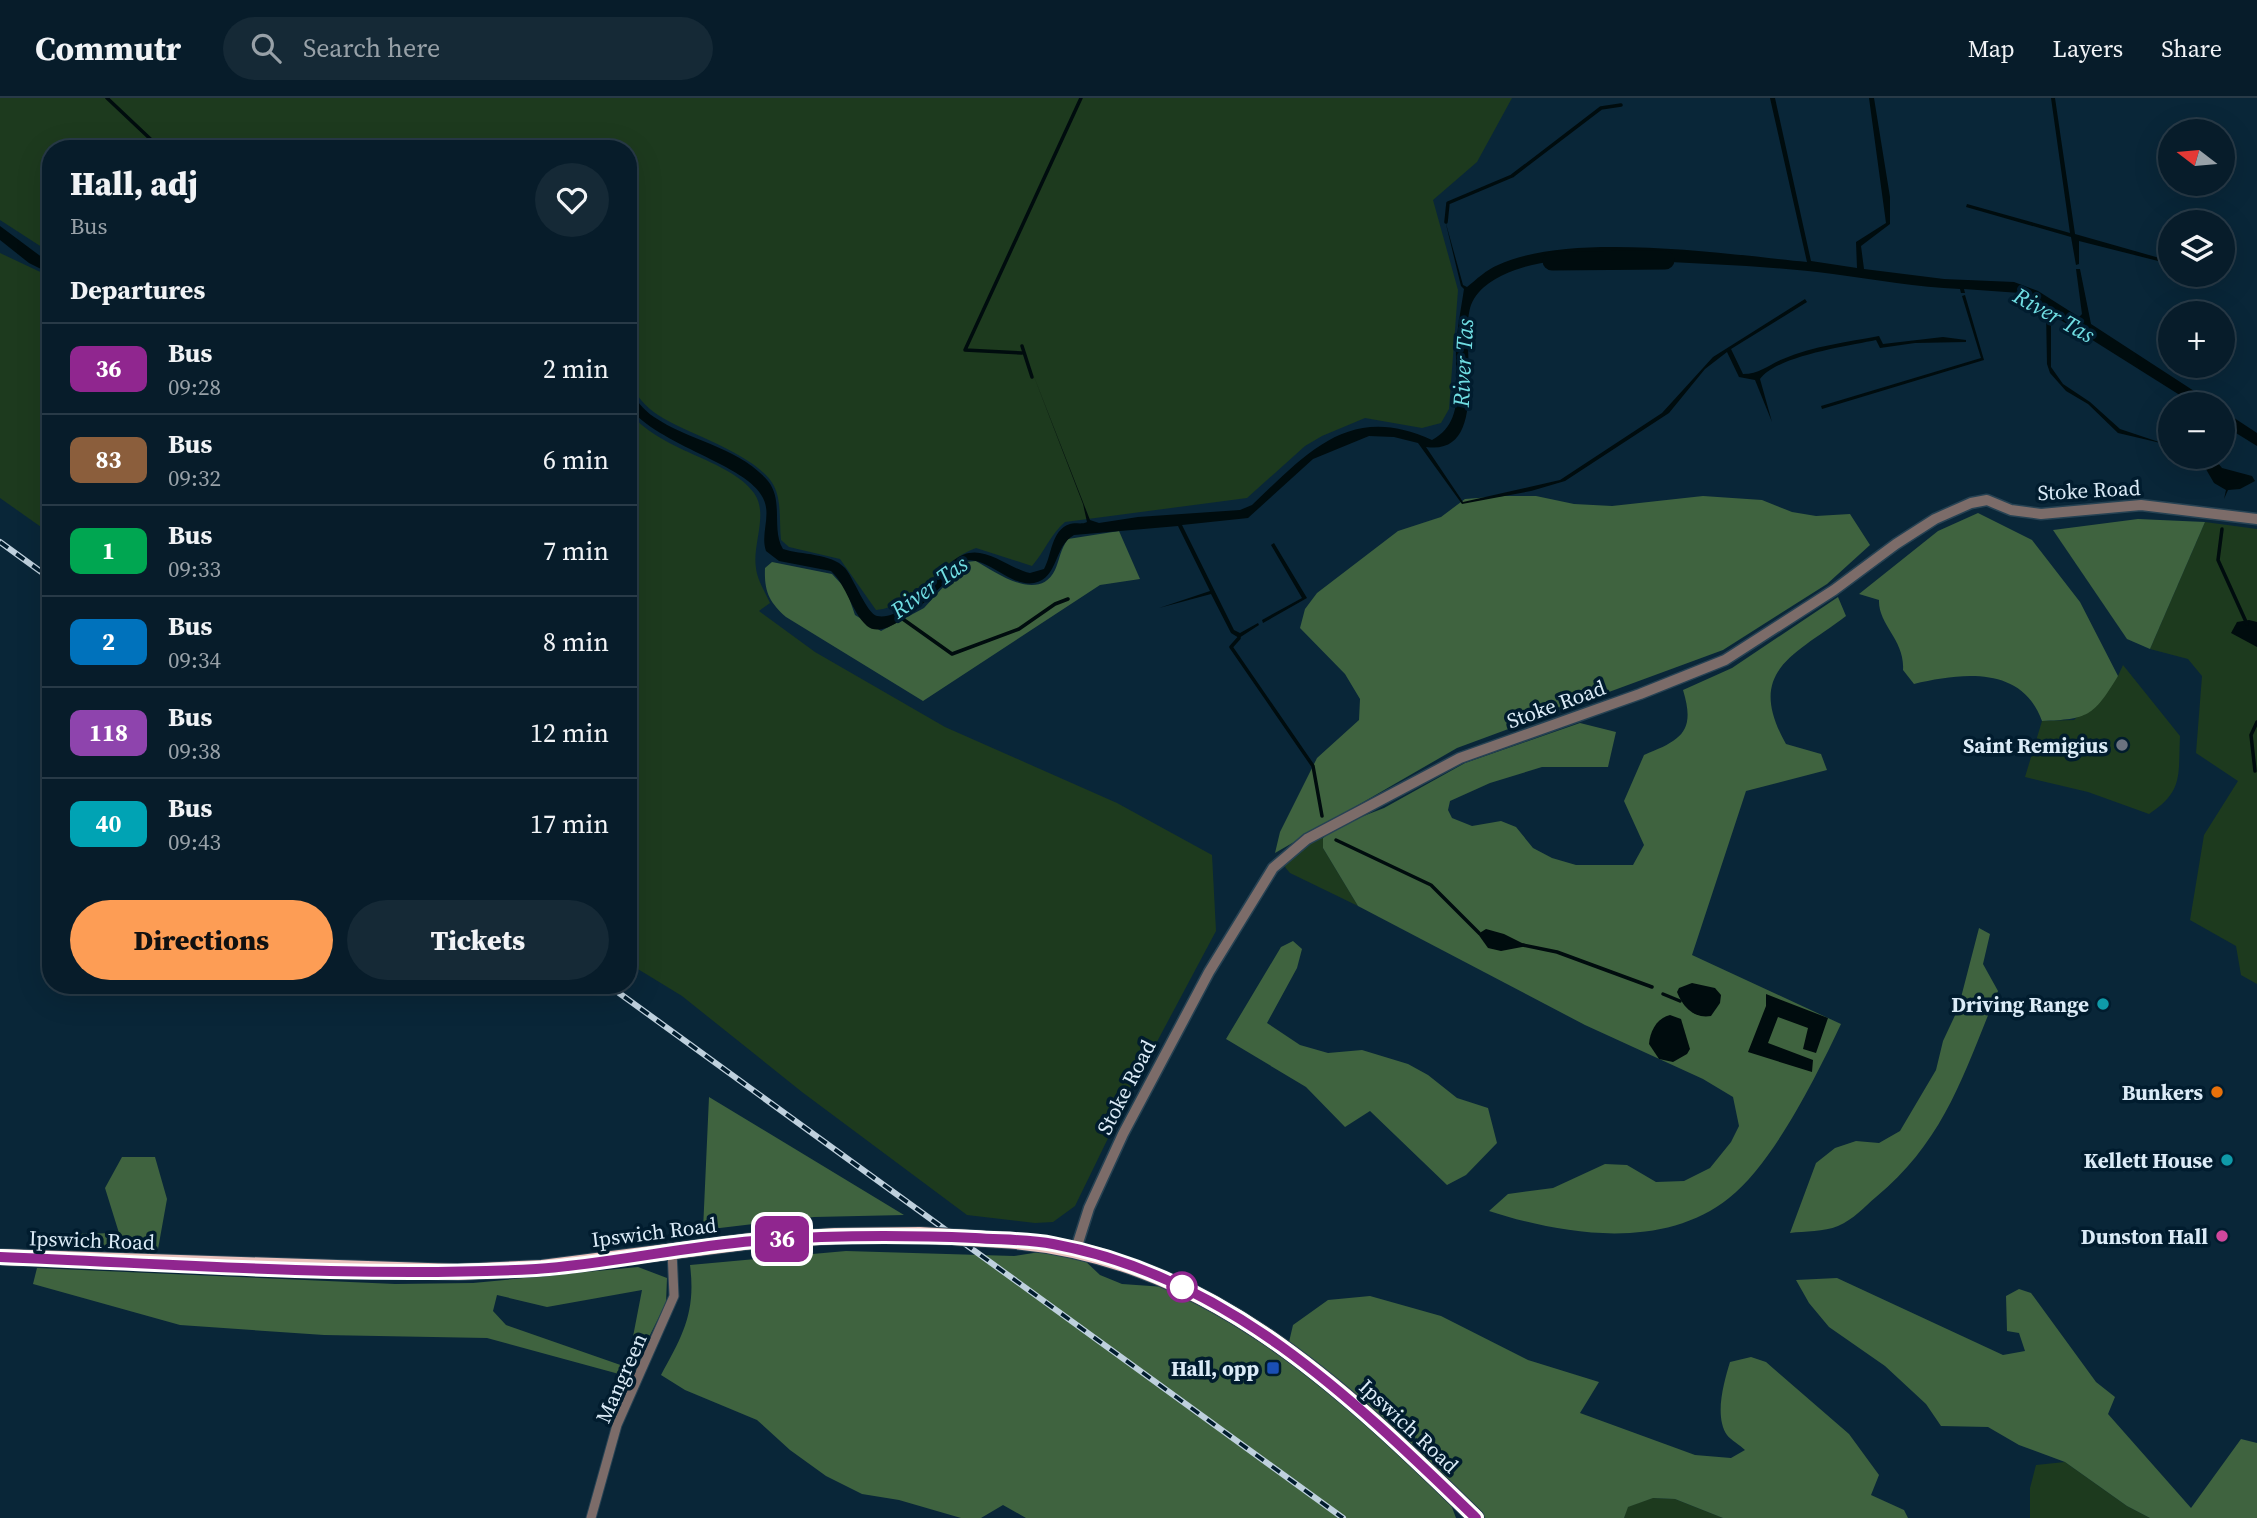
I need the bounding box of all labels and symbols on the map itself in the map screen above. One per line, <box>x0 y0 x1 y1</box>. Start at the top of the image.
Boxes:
north arrow <box>2158 119 2235 196</box>
water label: River Tas <box>2007 279 2101 351</box>
water label: River Tas <box>1445 317 1481 409</box>
street label: Stoke Road <box>2037 473 2141 507</box>
water label: River Tas <box>883 548 975 626</box>
street label: Stoke Road <box>1503 673 1609 735</box>
place label: Saint Remigius <box>1963 731 2108 760</box>
marker: Saint Remigius <box>2114 737 2130 753</box>
place label: Driving Range <box>1951 990 2089 1019</box>
marker: Driving Range <box>2095 996 2111 1012</box>
street label: Stoke Road <box>1090 1034 1162 1139</box>
place label: Bunkers <box>2122 1078 2203 1107</box>
marker: Bunkers <box>2209 1084 2225 1100</box>
place label: Kellett House <box>2084 1146 2213 1175</box>
marker: Kellett House <box>2219 1152 2235 1168</box>
street label: Ipswich Road <box>590 1210 718 1254</box>
line badge: 36 <box>750 1216 814 1262</box>
place label: Dunston Hall <box>2081 1222 2208 1251</box>
street label: Ipswich Road <box>29 1223 156 1257</box>
marker: Dunston Hall <box>2214 1228 2230 1244</box>
unlabelled marker <box>1167 1272 1197 1302</box>
street label: Mangreen <box>588 1328 654 1428</box>
place label: Hall, opp <box>1171 1354 1259 1383</box>
marker: Hall, opp <box>1265 1360 1281 1376</box>
street label: Ipswich Road <box>1353 1372 1465 1480</box>

